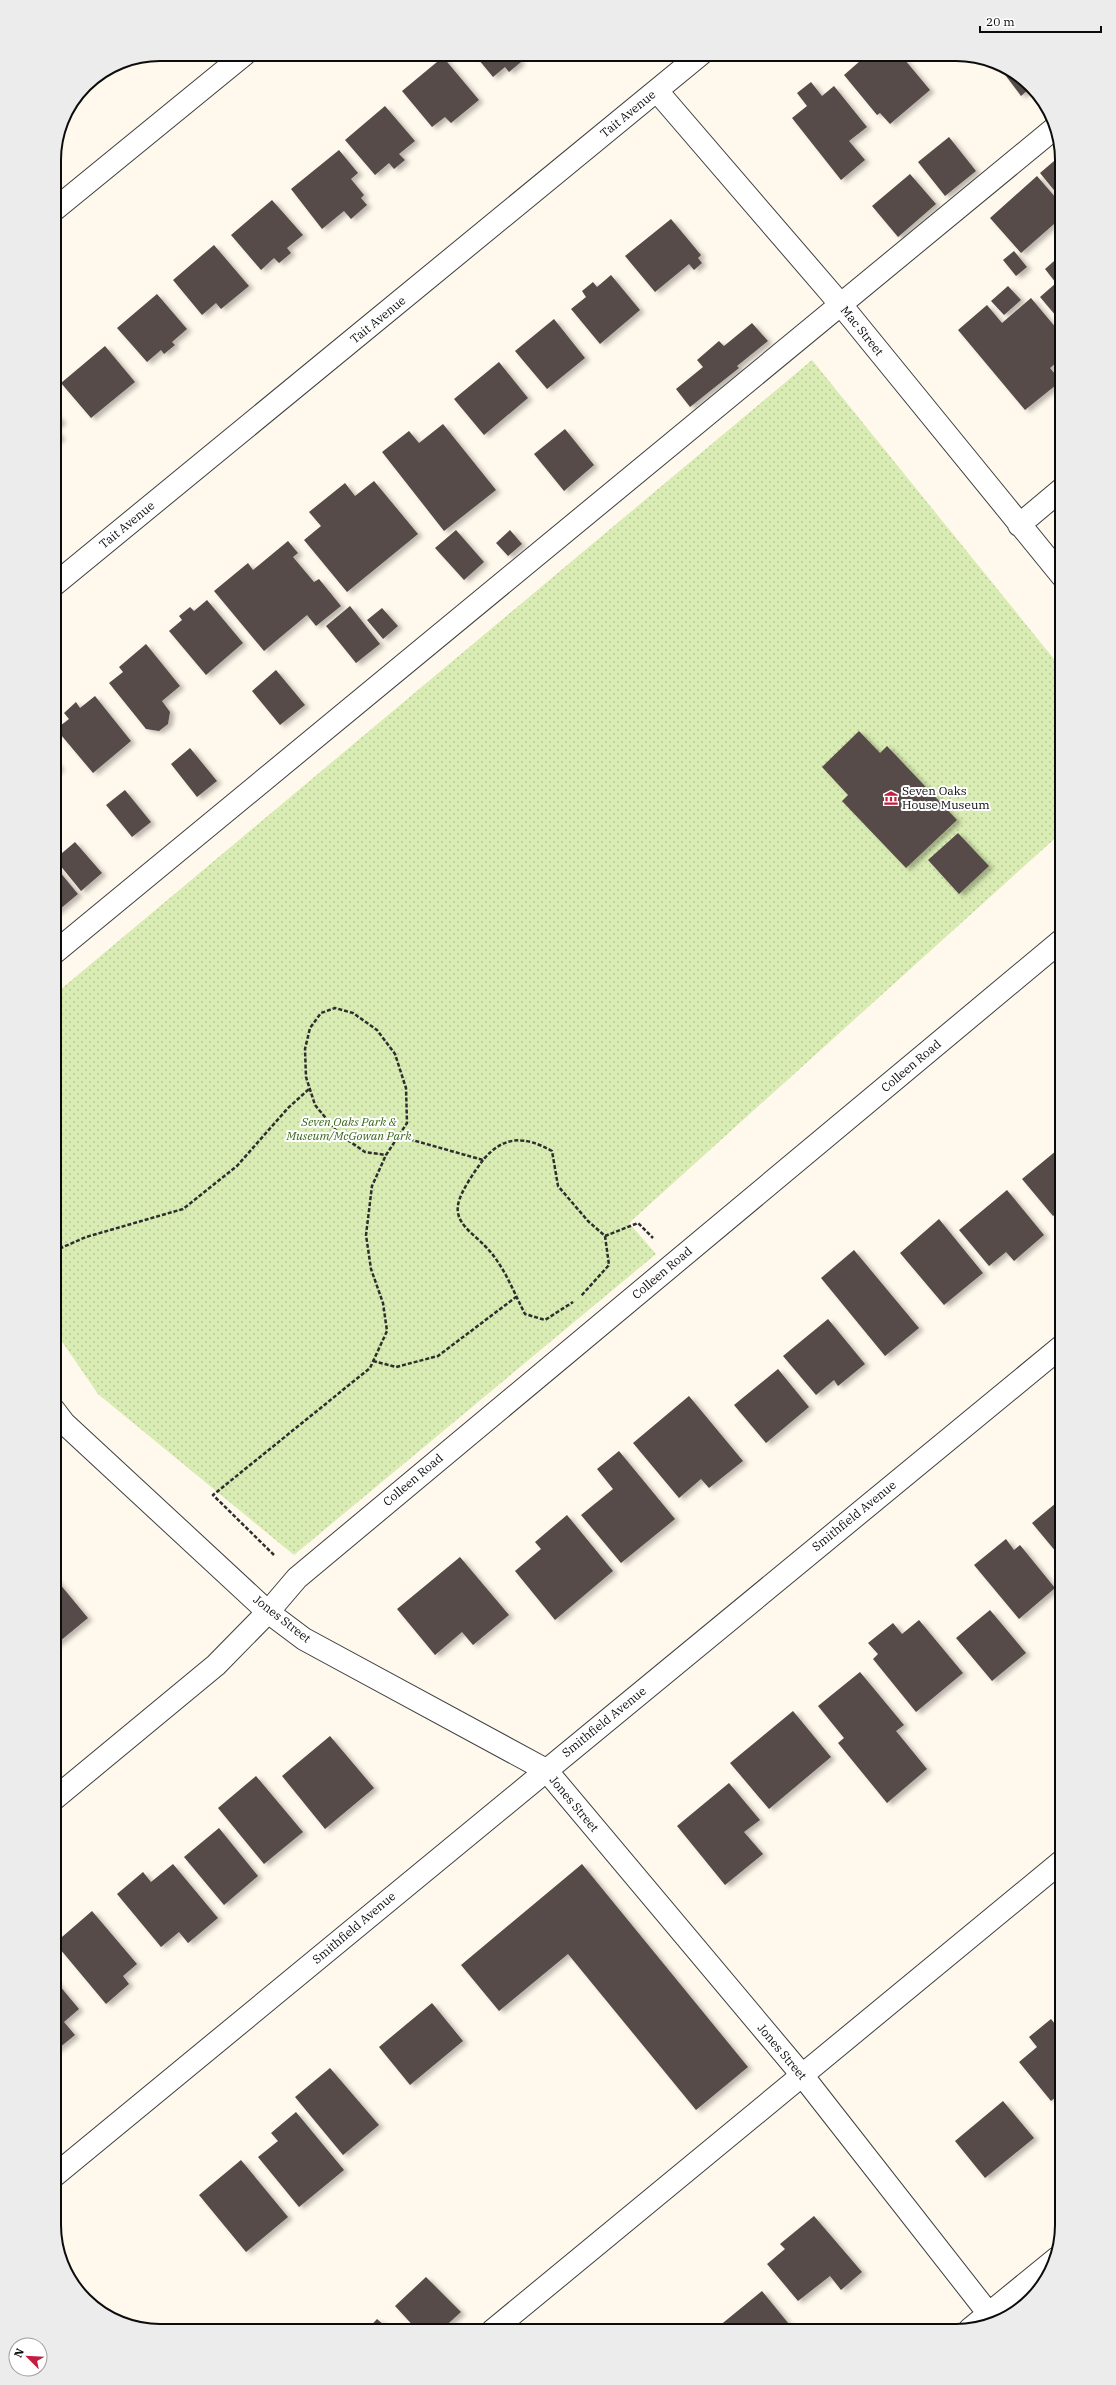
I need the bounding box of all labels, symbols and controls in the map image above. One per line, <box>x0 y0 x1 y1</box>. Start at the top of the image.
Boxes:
scale bar <box>980 8 1101 34</box>
text: 20 m <box>986 14 1015 29</box>
street label: Tait Avenue <box>597 87 658 140</box>
street label: Tait Avenue <box>347 293 408 346</box>
street label: Mac Street <box>838 303 887 359</box>
street label: Tait Avenue <box>96 498 157 551</box>
place label: Seven Oaks House Museum <box>902 783 990 812</box>
museum icon: Seven Oaks House Museum <box>883 790 899 806</box>
street label: Colleen Road <box>878 1036 944 1095</box>
park label: Seven Oaks Park & Museum/McGowan Park <box>285 1114 412 1143</box>
street label: Colleen Road <box>629 1243 695 1302</box>
street label: Colleen Road <box>380 1450 446 1509</box>
street label: Smithfield Avenue <box>809 1477 899 1554</box>
street label: Jones Street <box>251 1592 314 1646</box>
street label: Smithfield Avenue <box>559 1683 649 1760</box>
street label: Jones Street <box>547 1773 602 1835</box>
street label: Smithfield Avenue <box>309 1888 398 1967</box>
street label: Jones Street <box>755 2021 810 2083</box>
north arrow <box>8 2337 48 2377</box>
text: N <box>11 2346 27 2360</box>

